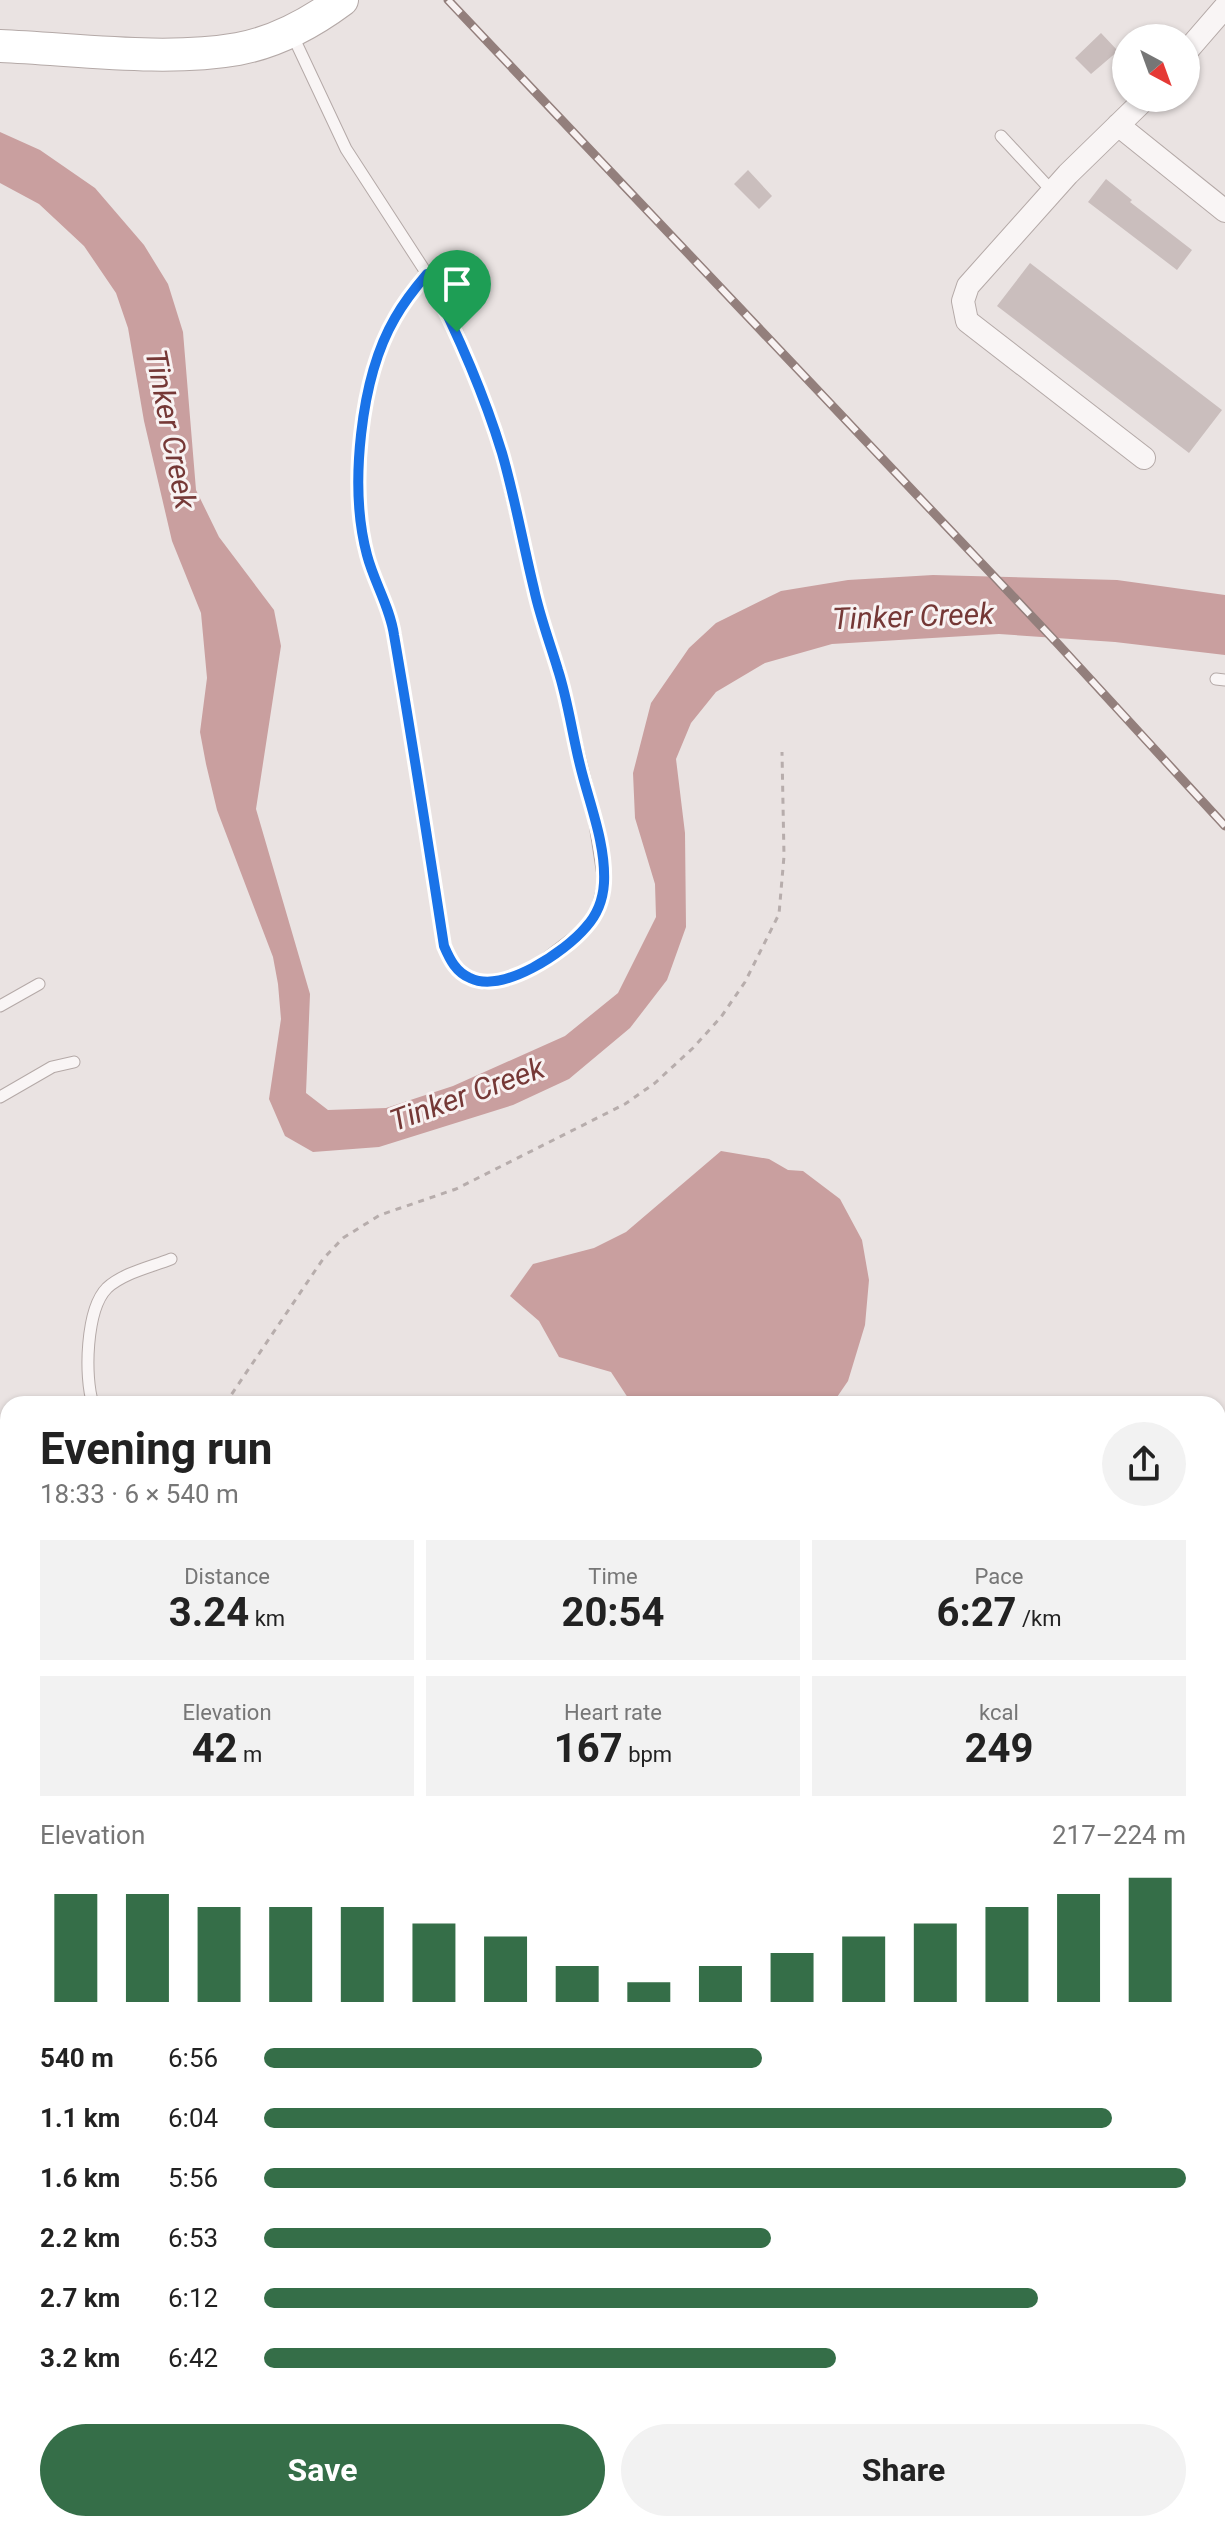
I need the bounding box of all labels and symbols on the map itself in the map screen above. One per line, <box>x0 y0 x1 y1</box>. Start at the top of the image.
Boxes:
north arrow <box>1112 24 1200 112</box>
pin <box>423 250 491 332</box>
water label: Tinker Creek <box>138 346 204 513</box>
water label: Tinker Creek <box>832 596 996 636</box>
water label: Tinker Creek <box>385 1049 550 1138</box>

